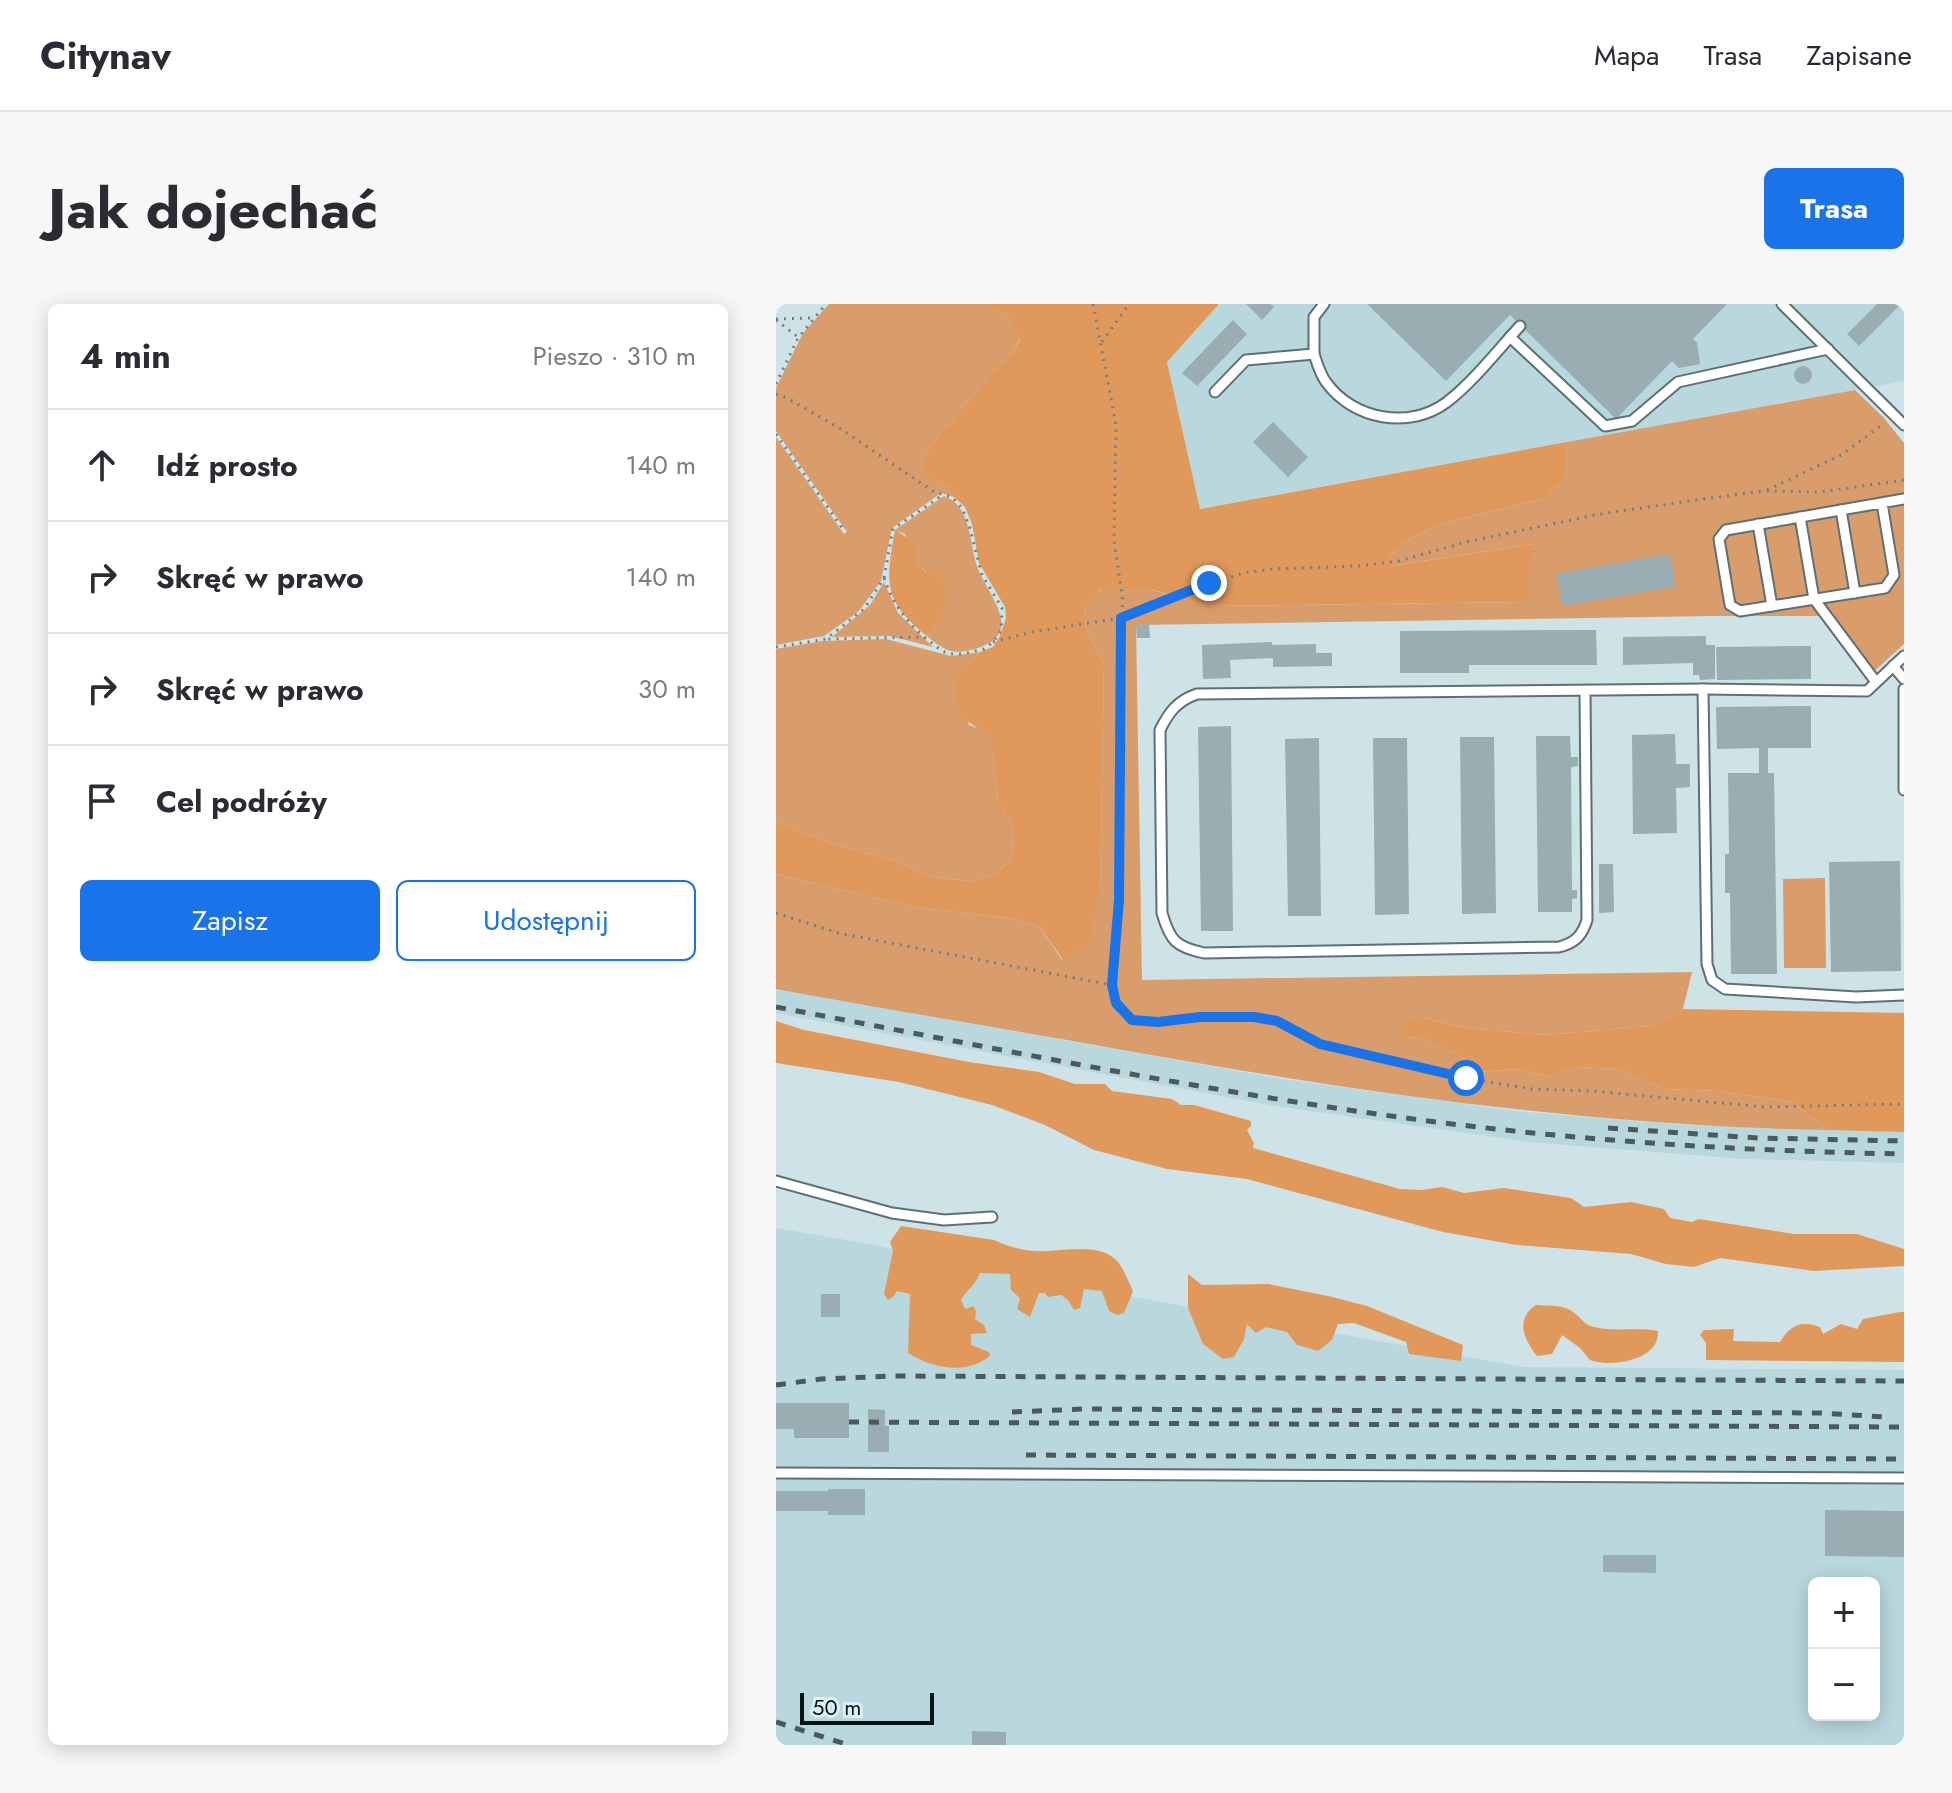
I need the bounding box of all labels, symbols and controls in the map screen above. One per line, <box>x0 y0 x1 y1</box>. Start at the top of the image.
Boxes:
text: Citynav <box>40 28 171 83</box>
text: Mapa <box>1594 35 1660 76</box>
text: Trasa <box>1704 35 1762 76</box>
text: Zapisane <box>1806 35 1912 76</box>
text: Jak dojechać <box>48 168 378 249</box>
button: Trasa <box>1764 168 1904 249</box>
text: 4 min <box>80 332 171 381</box>
text: Pieszo · 310 m <box>532 337 696 375</box>
icon: ahead <box>80 443 124 487</box>
text: Idź prosto <box>156 444 298 487</box>
text: 140 m <box>625 446 696 484</box>
icon: right <box>80 555 124 599</box>
text: Skręć w prawo <box>156 556 364 599</box>
text: 140 m <box>625 558 696 596</box>
route end <box>1191 565 1227 601</box>
icon: right <box>80 667 124 711</box>
text: Skręć w prawo <box>156 668 364 711</box>
text: 30 m <box>638 670 696 708</box>
icon: arrive <box>80 779 124 823</box>
text: Cel podróży <box>156 780 327 823</box>
button: Zapisz <box>80 880 380 961</box>
button: Udostępnij <box>396 880 696 961</box>
route start <box>1448 1060 1484 1096</box>
map controls <box>1808 1577 1880 1721</box>
button: + <box>1808 1577 1880 1649</box>
button: − <box>1808 1649 1880 1721</box>
scale bar <box>800 1689 934 1725</box>
text: 50 m <box>812 1691 861 1723</box>

